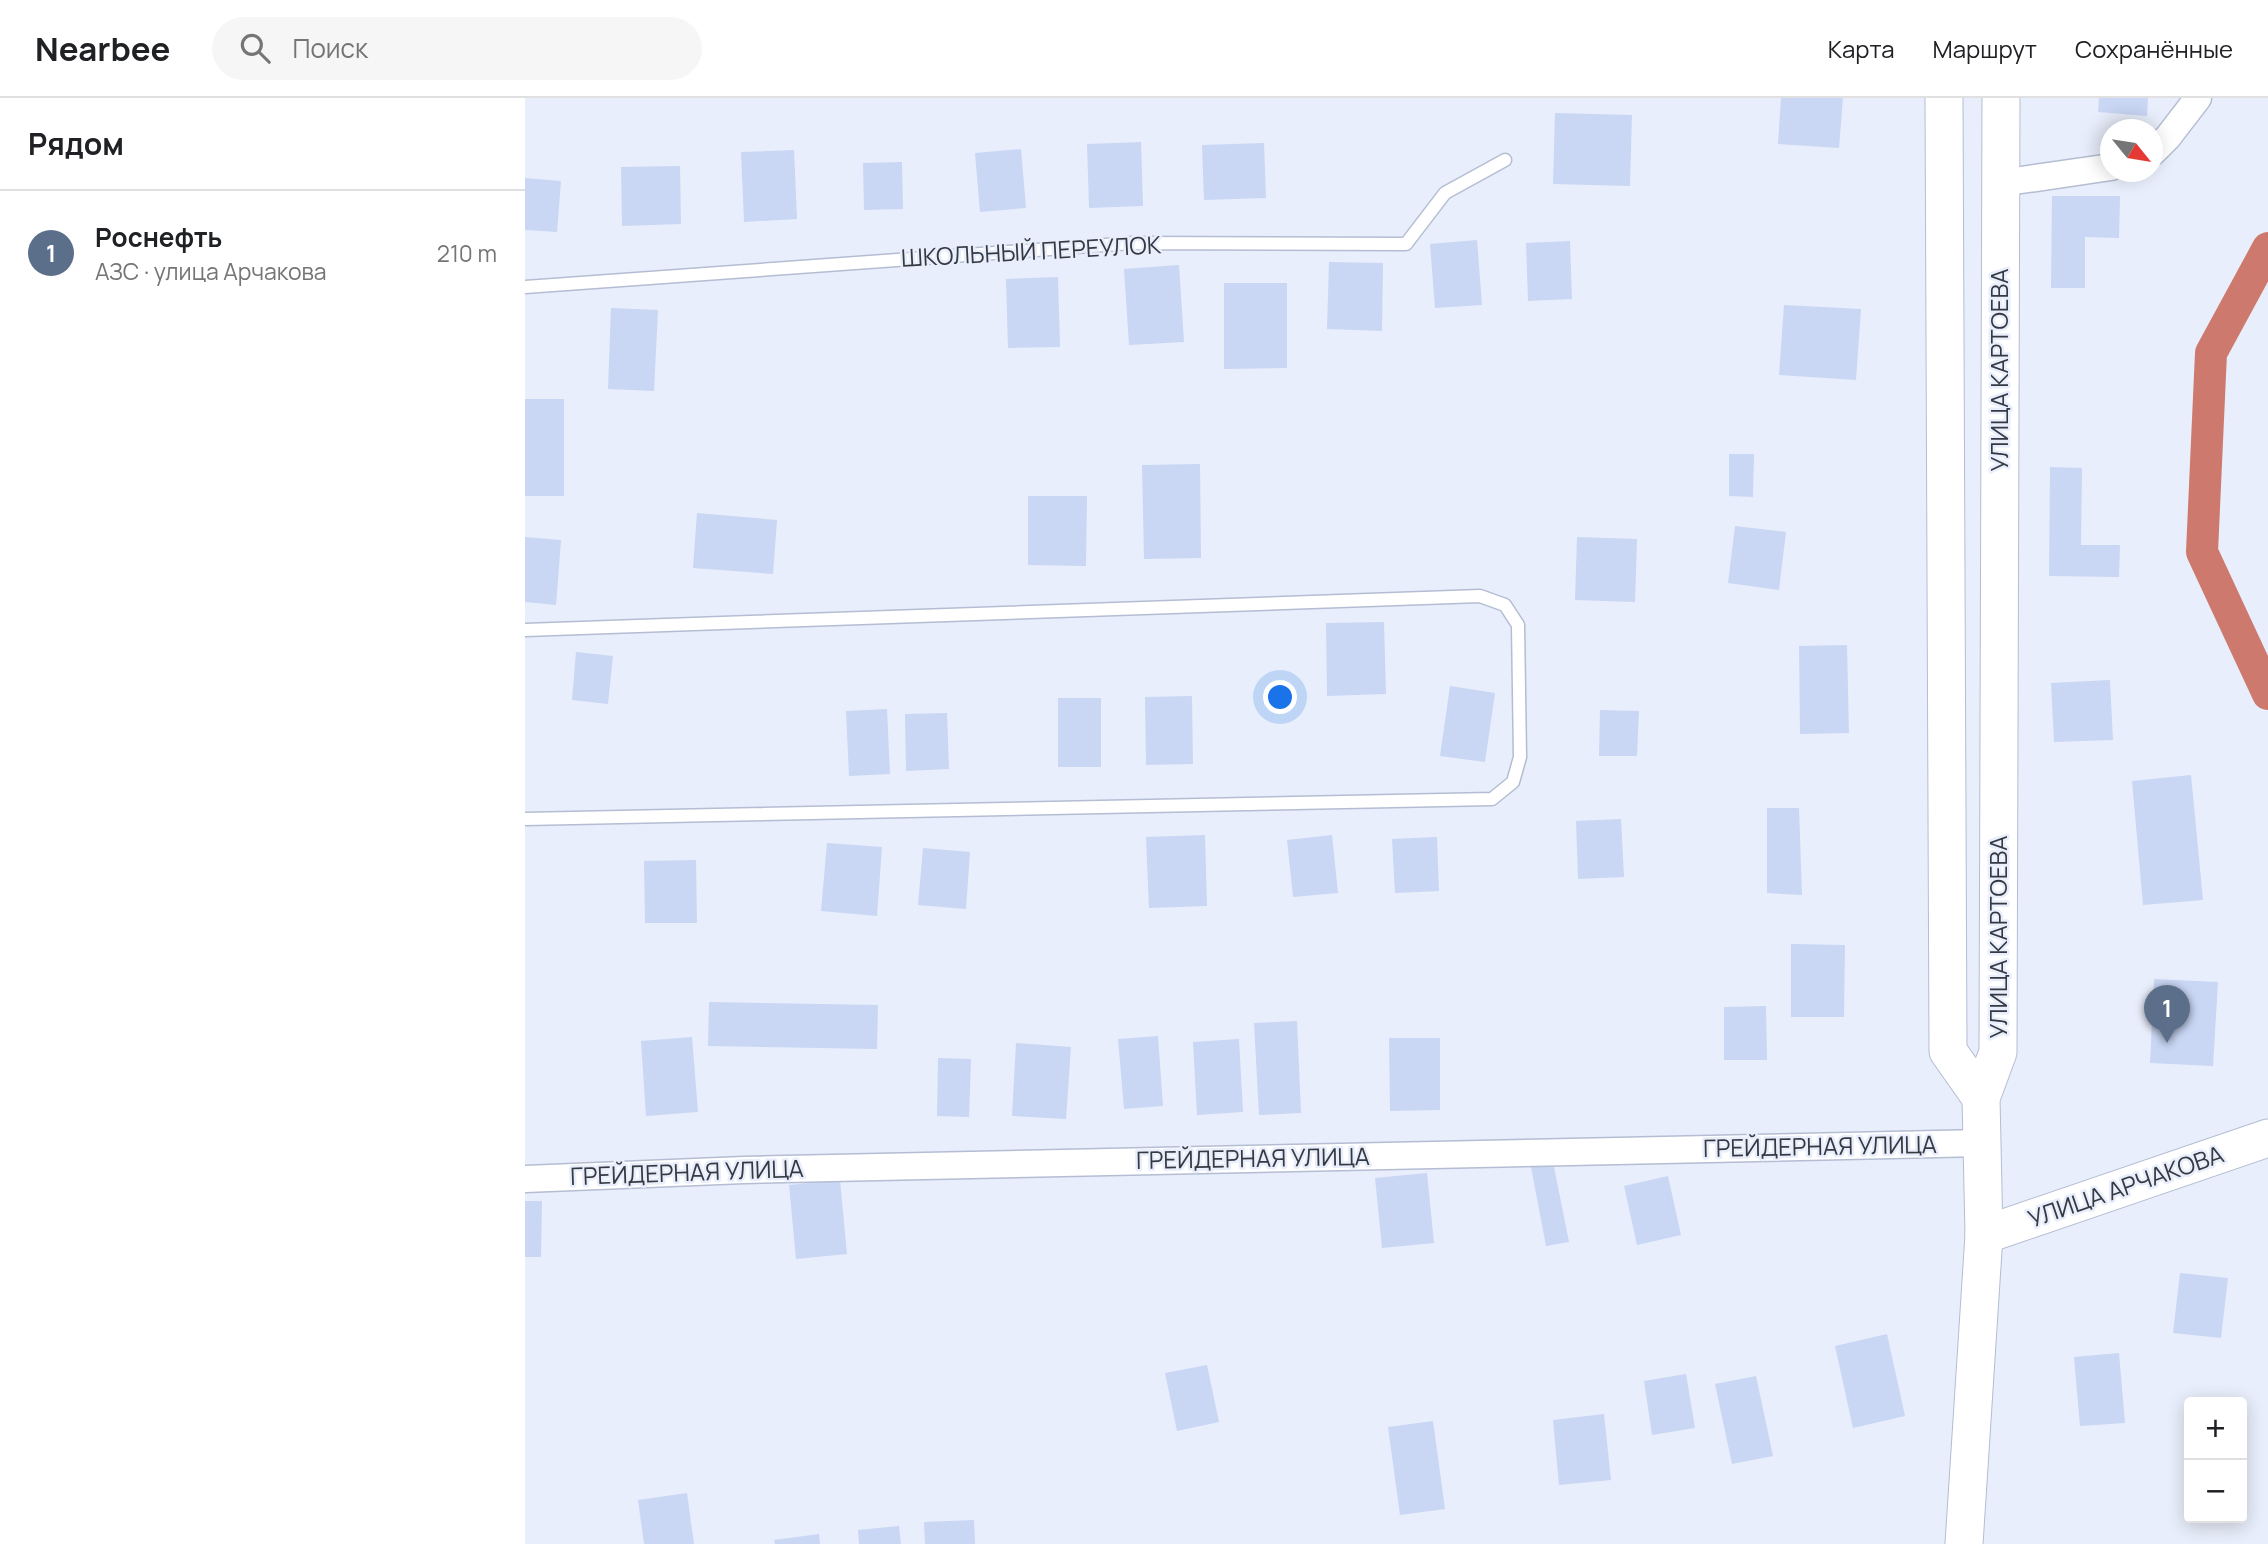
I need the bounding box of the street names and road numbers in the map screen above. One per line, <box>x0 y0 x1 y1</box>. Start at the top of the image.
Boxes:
street label: ШКОЛЬНЫЙ ПЕРЕУЛОК <box>900 227 1162 274</box>
street label: УЛИЦА КАРТОЕВА <box>1982 269 2015 471</box>
street label: УЛИЦА КАРТОЕВА <box>1981 836 2014 1038</box>
street label: ГРЕЙДЕРНАЯ УЛИЦА <box>1703 1127 1937 1164</box>
street label: УЛИЦА АРЧАКОВА <box>2023 1137 2228 1235</box>
street label: ГРЕЙДЕРНАЯ УЛИЦА <box>1136 1139 1370 1176</box>
street label: ГРЕЙДЕРНАЯ УЛИЦА <box>570 1151 804 1192</box>

